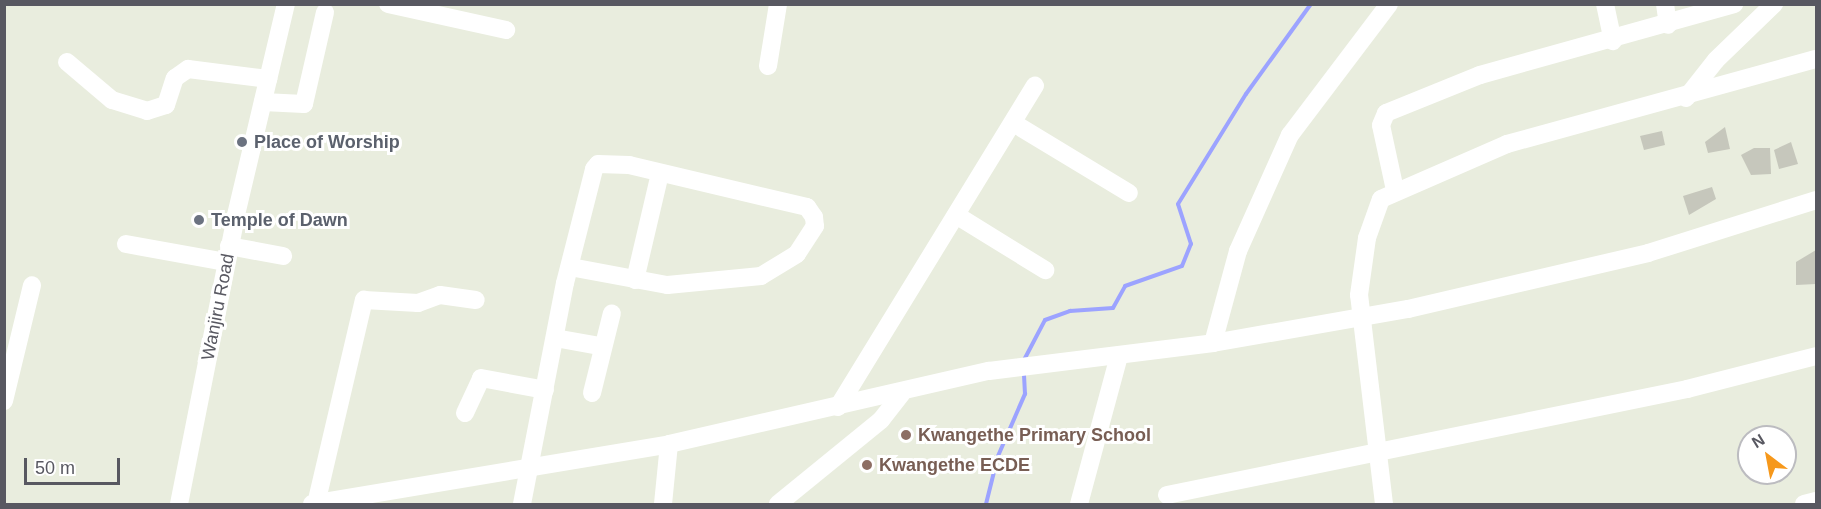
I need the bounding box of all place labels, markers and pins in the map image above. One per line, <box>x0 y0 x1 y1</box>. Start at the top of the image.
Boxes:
place label: Place of Worship <box>254 131 400 153</box>
marker: Place of Worship <box>235 135 249 149</box>
place label: Temple of Dawn <box>211 209 348 231</box>
marker: Temple of Dawn <box>192 213 206 227</box>
place label: Kwangethe Primary School <box>918 424 1151 446</box>
marker: Kwangethe Primary School <box>899 428 913 442</box>
place label: Kwangethe ECDE <box>879 454 1030 476</box>
marker: Kwangethe ECDE <box>860 458 874 472</box>

